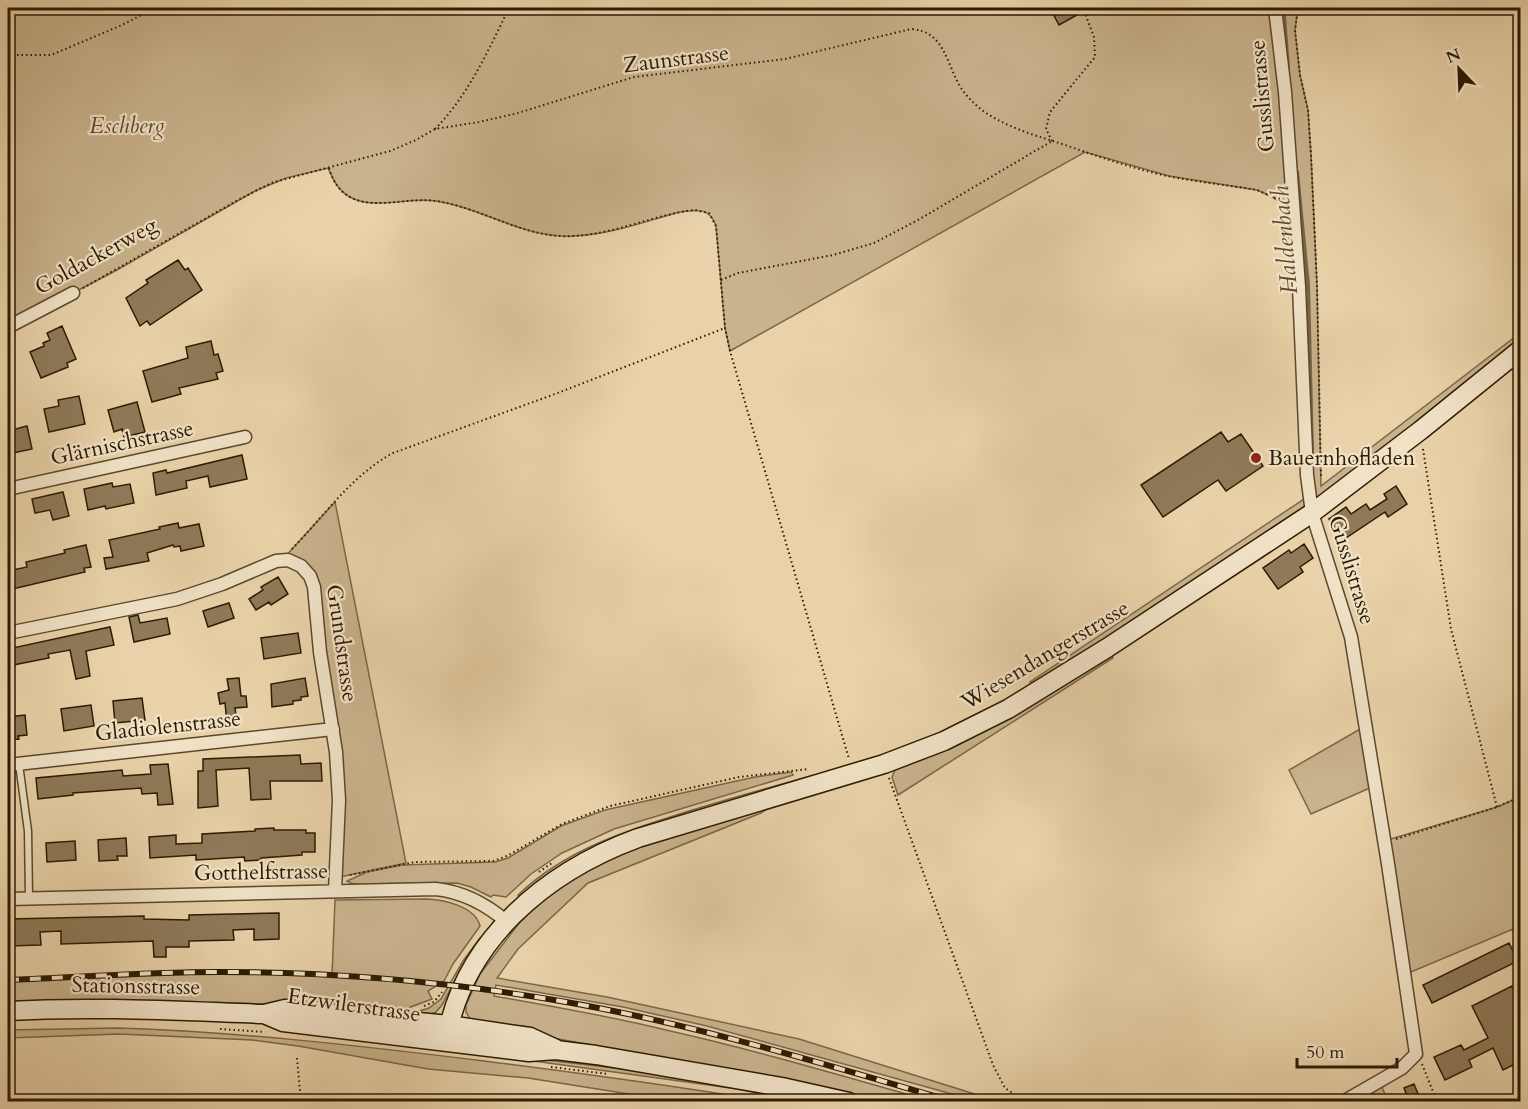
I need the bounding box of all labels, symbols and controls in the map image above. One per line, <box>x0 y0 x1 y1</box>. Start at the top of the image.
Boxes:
street label: Zaunstrasse <box>621 38 731 80</box>
street label: Gusslistrasse <box>1242 39 1282 153</box>
north arrow <box>1429 39 1489 99</box>
text: N <box>1443 43 1464 69</box>
park label: Eschberg <box>89 111 165 141</box>
water label: Haldenbach <box>1264 184 1306 296</box>
street label: Goldackerweg <box>29 210 163 302</box>
street label: Glärnischstrasse <box>48 413 196 473</box>
place label: Bauernhofladen <box>1268 443 1416 473</box>
marker: Bauernhofladen <box>1249 451 1263 465</box>
street label: Gusslistrasse <box>1321 512 1383 628</box>
street label: Grundstrasse <box>319 582 365 704</box>
street label: Wiesendangerstrasse <box>955 593 1135 718</box>
street label: Gladiolenstrasse <box>93 703 243 749</box>
street label: Gotthelfstrasse <box>194 856 328 888</box>
street label: Stationsstrasse <box>71 970 201 1002</box>
street label: Etzwilerstrasse <box>285 981 423 1029</box>
scale bar <box>1297 1031 1398 1069</box>
text: 50 m <box>1306 1040 1345 1065</box>

